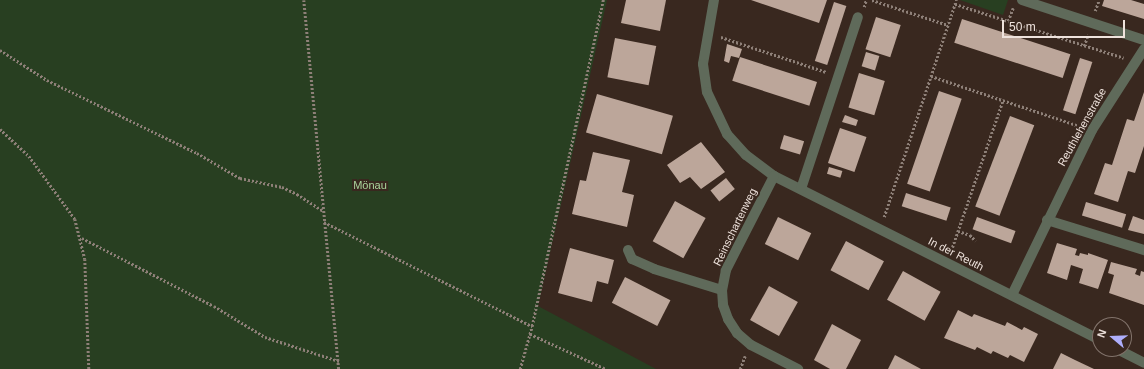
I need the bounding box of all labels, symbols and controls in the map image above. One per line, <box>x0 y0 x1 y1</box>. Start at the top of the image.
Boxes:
scale bar <box>1004 12 1127 38</box>
text: 50 m <box>1009 20 1036 34</box>
street label: Reuthlehenstraße <box>1055 86 1109 168</box>
park label: Mönau <box>353 178 387 192</box>
street label: Reinschartenweg <box>710 186 760 268</box>
street label: In der Reuth <box>926 234 986 274</box>
north arrow <box>1092 317 1132 357</box>
text: N <box>1095 328 1109 339</box>

